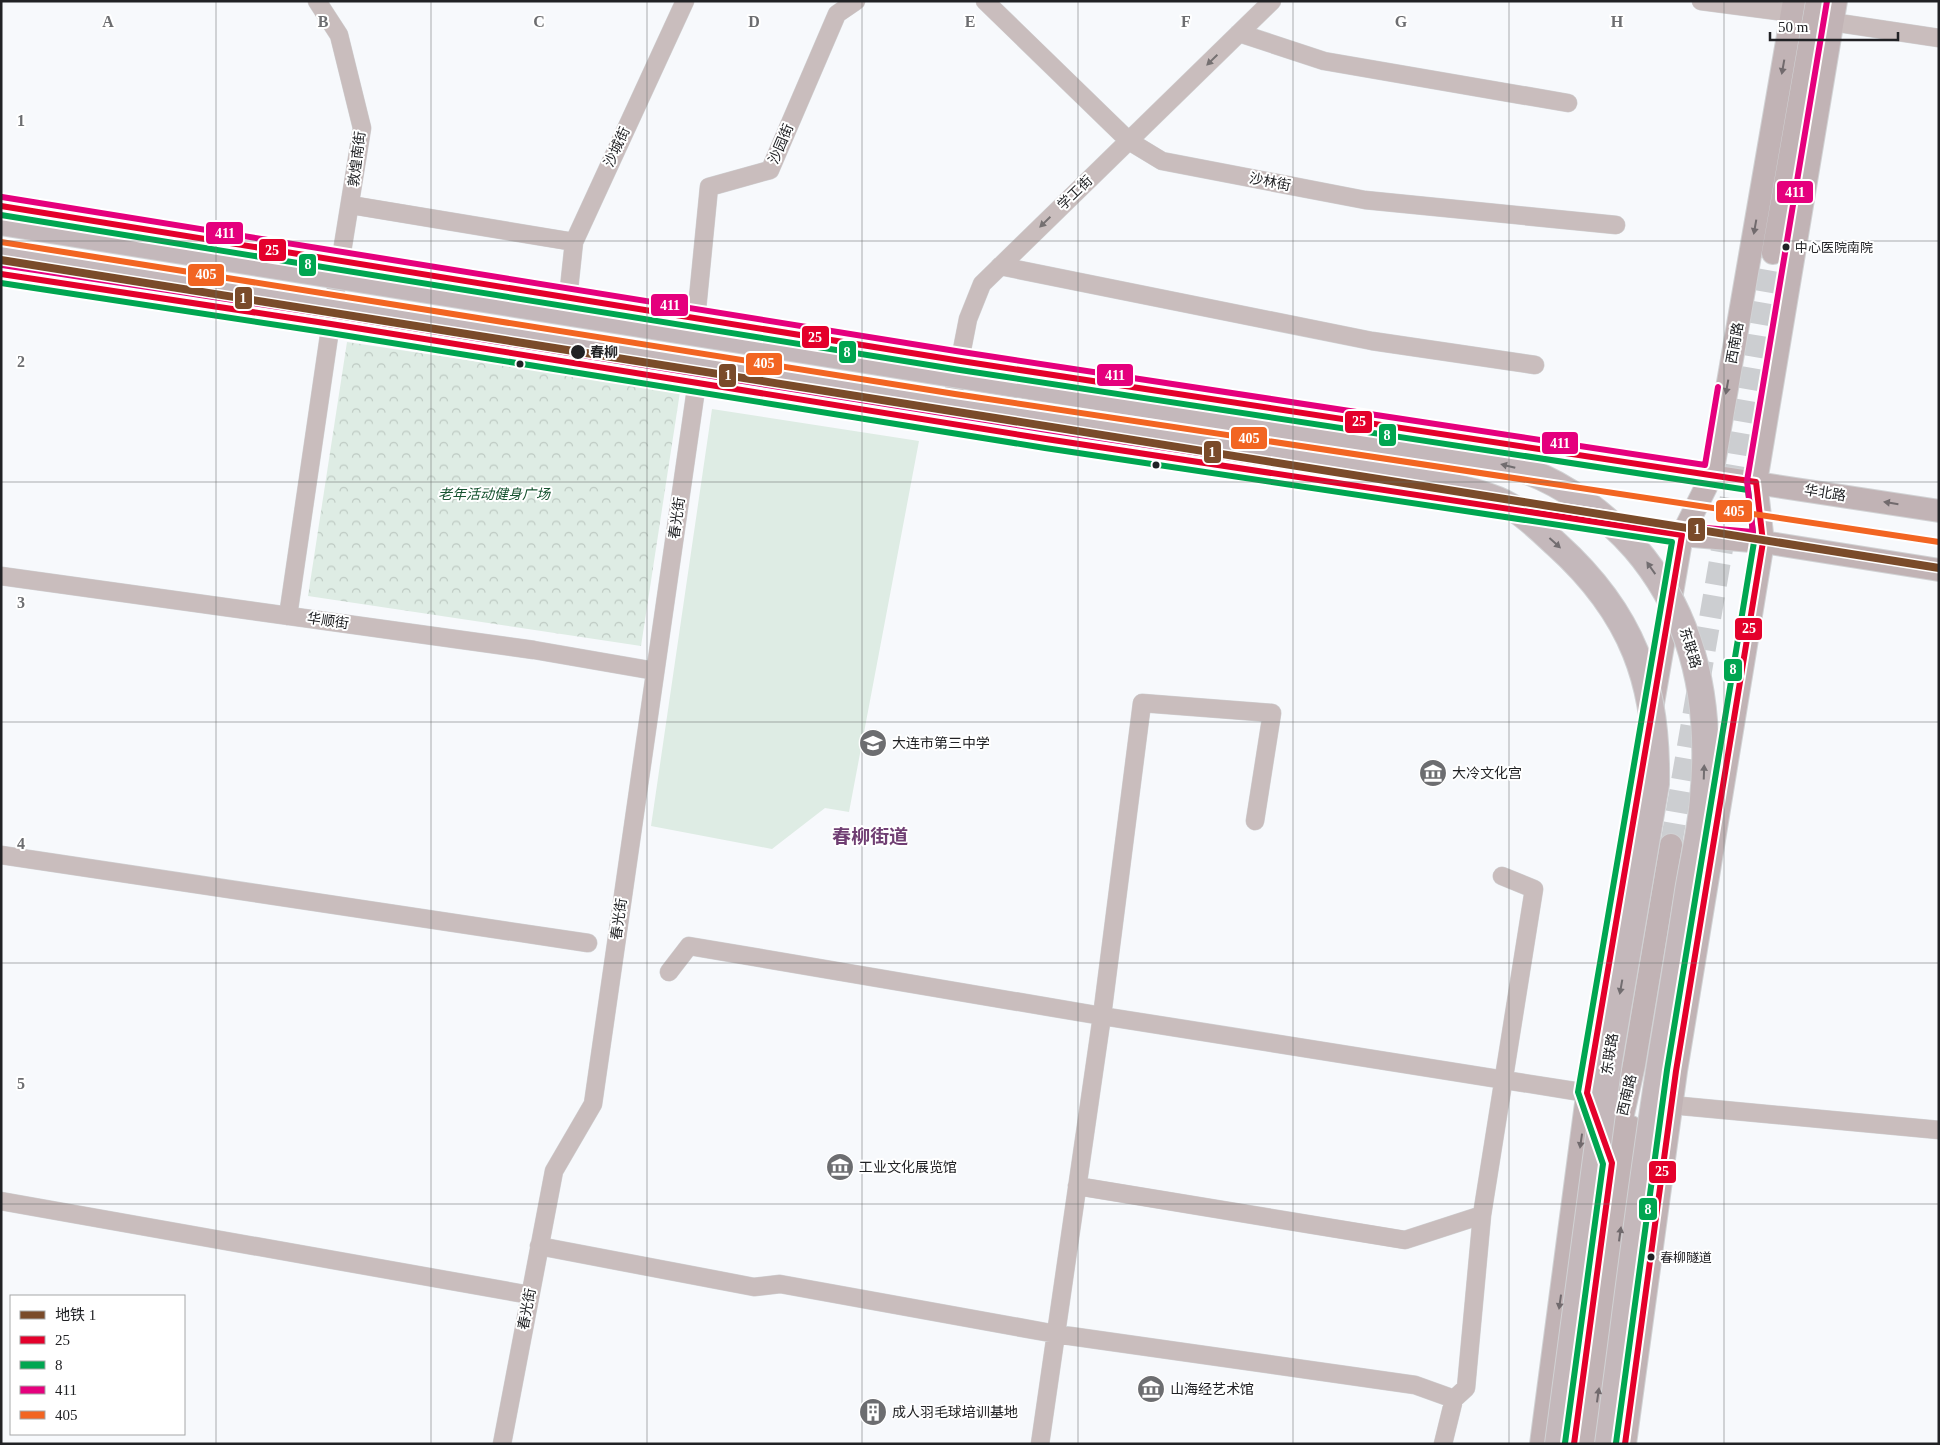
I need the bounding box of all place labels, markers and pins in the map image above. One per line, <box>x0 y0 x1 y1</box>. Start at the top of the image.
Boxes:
place label: 中心医院南院 <box>1795 240 1873 255</box>
marker: 中心医院南院 <box>1781 242 1791 252</box>
marker: 春柳 <box>569 343 587 361</box>
place label: 春柳 <box>590 345 618 360</box>
unlabelled marker <box>515 359 525 369</box>
unlabelled marker <box>1151 460 1161 470</box>
school or university icon: 大连市第三中学 <box>858 728 888 758</box>
place label: 大连市第三中学 <box>892 735 990 751</box>
museum icon: 大冷文化宫 <box>1418 758 1448 788</box>
place label: 大冷文化宫 <box>1452 765 1522 781</box>
museum icon: 工业文化展览馆 <box>825 1152 855 1182</box>
place label: 工业文化展览馆 <box>859 1159 957 1175</box>
place label: 春柳隧道 <box>1660 1250 1712 1265</box>
marker: 春柳隧道 <box>1646 1252 1656 1262</box>
museum icon: 山海经艺术馆 <box>1136 1374 1166 1404</box>
place label: 山海经艺术馆 <box>1170 1382 1254 1397</box>
building icon: 成人羽毛球培训基地 <box>858 1397 888 1427</box>
place label: 成人羽毛球培训基地 <box>892 1404 1018 1420</box>

